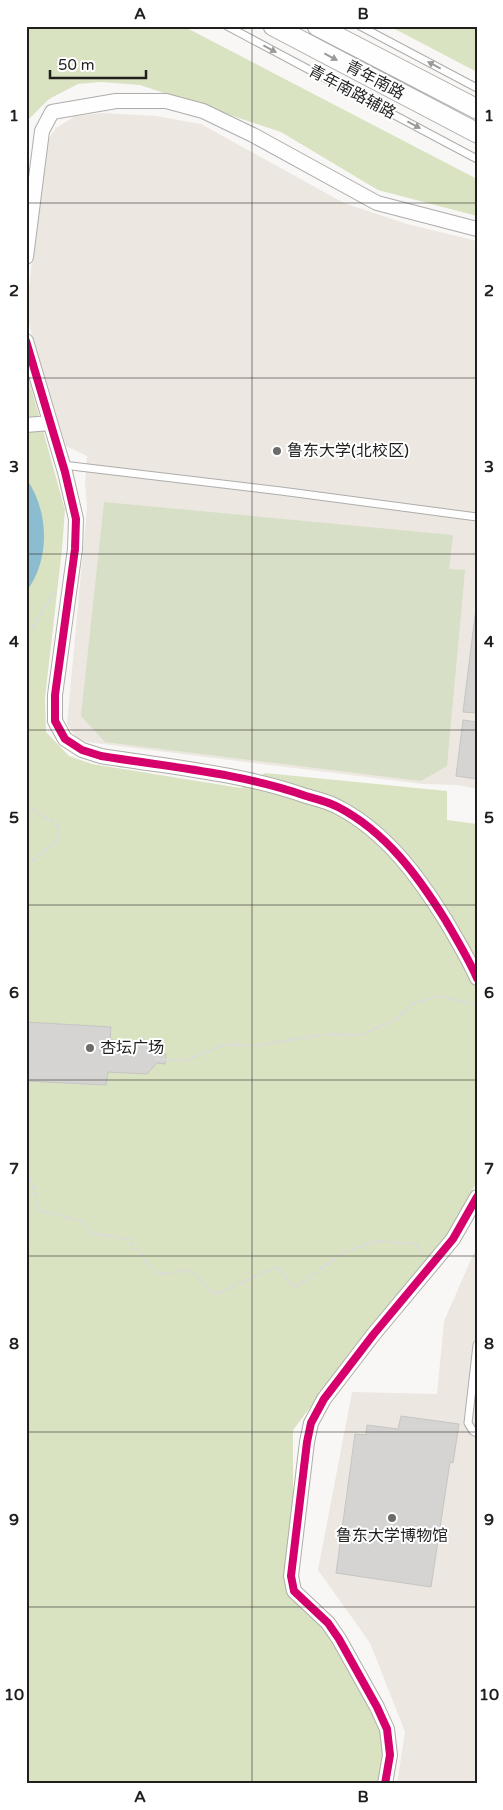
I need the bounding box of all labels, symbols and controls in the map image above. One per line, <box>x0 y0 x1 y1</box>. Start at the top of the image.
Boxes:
text: A <box>134 4 146 24</box>
text: B <box>357 4 369 24</box>
one-way arrow <box>263 45 277 53</box>
scale bar <box>50 48 146 80</box>
one-way arrow <box>324 53 339 61</box>
text: 50 m <box>58 56 95 74</box>
street label: 青年南路 <box>342 56 408 104</box>
street label: 青年南路辅路 <box>305 61 399 123</box>
one-way arrow <box>426 61 441 69</box>
text: 1 <box>9 106 19 126</box>
text: 1 <box>484 106 494 126</box>
one-way arrow <box>407 121 421 129</box>
text: 2 <box>9 281 19 301</box>
text: 2 <box>484 281 494 301</box>
place label: 鲁东大学(北校区) <box>287 441 409 461</box>
marker: 鲁东大学(北校区) <box>271 445 283 457</box>
text: 3 <box>9 457 19 477</box>
text: 3 <box>484 457 494 477</box>
text: 4 <box>9 632 19 652</box>
text: 4 <box>484 632 494 652</box>
text: 5 <box>9 808 19 828</box>
text: 5 <box>484 808 494 828</box>
text: 6 <box>9 983 19 1003</box>
text: 6 <box>484 983 494 1003</box>
place label: 杏坛广场 <box>100 1038 164 1058</box>
marker: 杏坛广场 <box>84 1042 96 1054</box>
text: 7 <box>9 1159 19 1179</box>
text: 7 <box>484 1159 494 1179</box>
text: 8 <box>9 1334 19 1354</box>
text: 8 <box>484 1334 494 1354</box>
text: 9 <box>9 1510 19 1530</box>
text: 9 <box>484 1510 494 1530</box>
marker: 鲁东大学博物馆 <box>386 1512 398 1524</box>
place label: 鲁东大学博物馆 <box>336 1526 448 1546</box>
text: 10 <box>4 1685 24 1705</box>
text: 10 <box>479 1685 499 1705</box>
text: A <box>134 1787 146 1807</box>
text: B <box>357 1787 369 1807</box>

